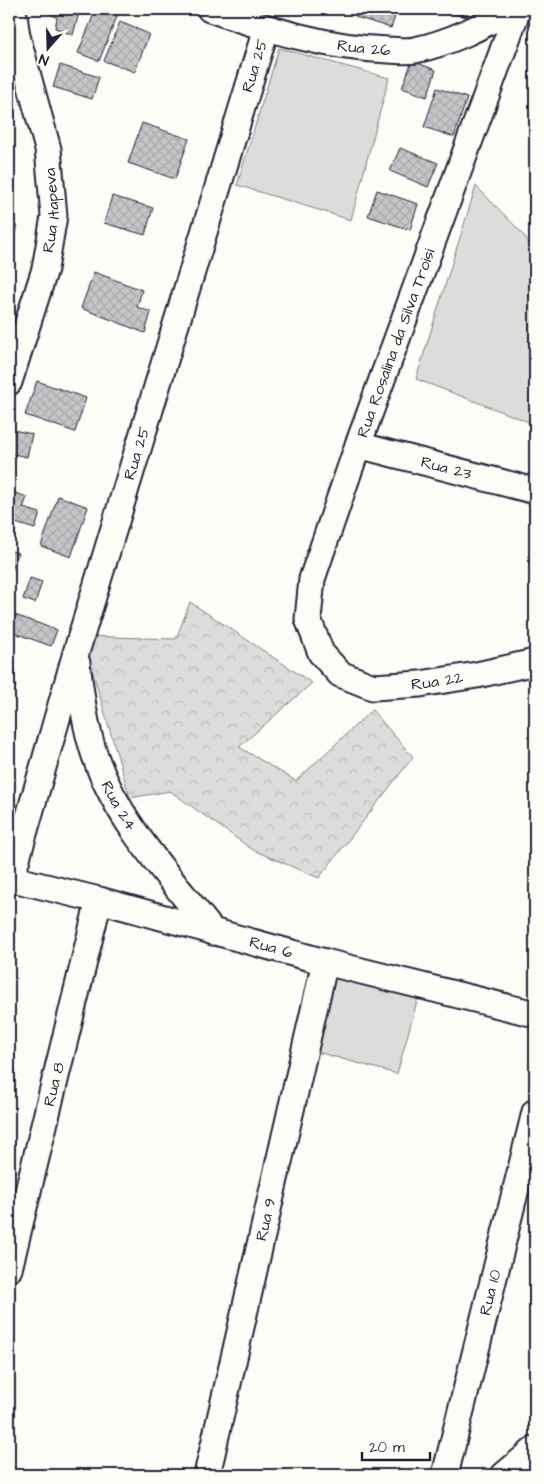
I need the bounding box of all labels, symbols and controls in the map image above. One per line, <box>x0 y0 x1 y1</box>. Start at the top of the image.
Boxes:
north arrow <box>22 22 72 72</box>
street label: Rua 26 <box>336 34 391 61</box>
street label: Rua 25 <box>236 36 273 95</box>
text: N <box>36 48 51 70</box>
street label: Rua Itapeva <box>37 167 65 254</box>
street label: Rua Rosalina da Silva Troisi <box>352 245 441 441</box>
street label: Rua 25 <box>118 423 155 483</box>
street label: Rua 23 <box>418 451 474 485</box>
street label: Rua 22 <box>411 666 465 696</box>
street label: Rua 24 <box>96 777 142 835</box>
street label: Rua 6 <box>247 931 295 964</box>
street label: Rua 8 <box>38 1060 70 1109</box>
street label: Rua 9 <box>250 1196 281 1243</box>
street label: Rua 10 <box>474 1267 506 1318</box>
scale bar <box>362 1429 429 1461</box>
text: 20 m <box>369 1437 405 1458</box>

